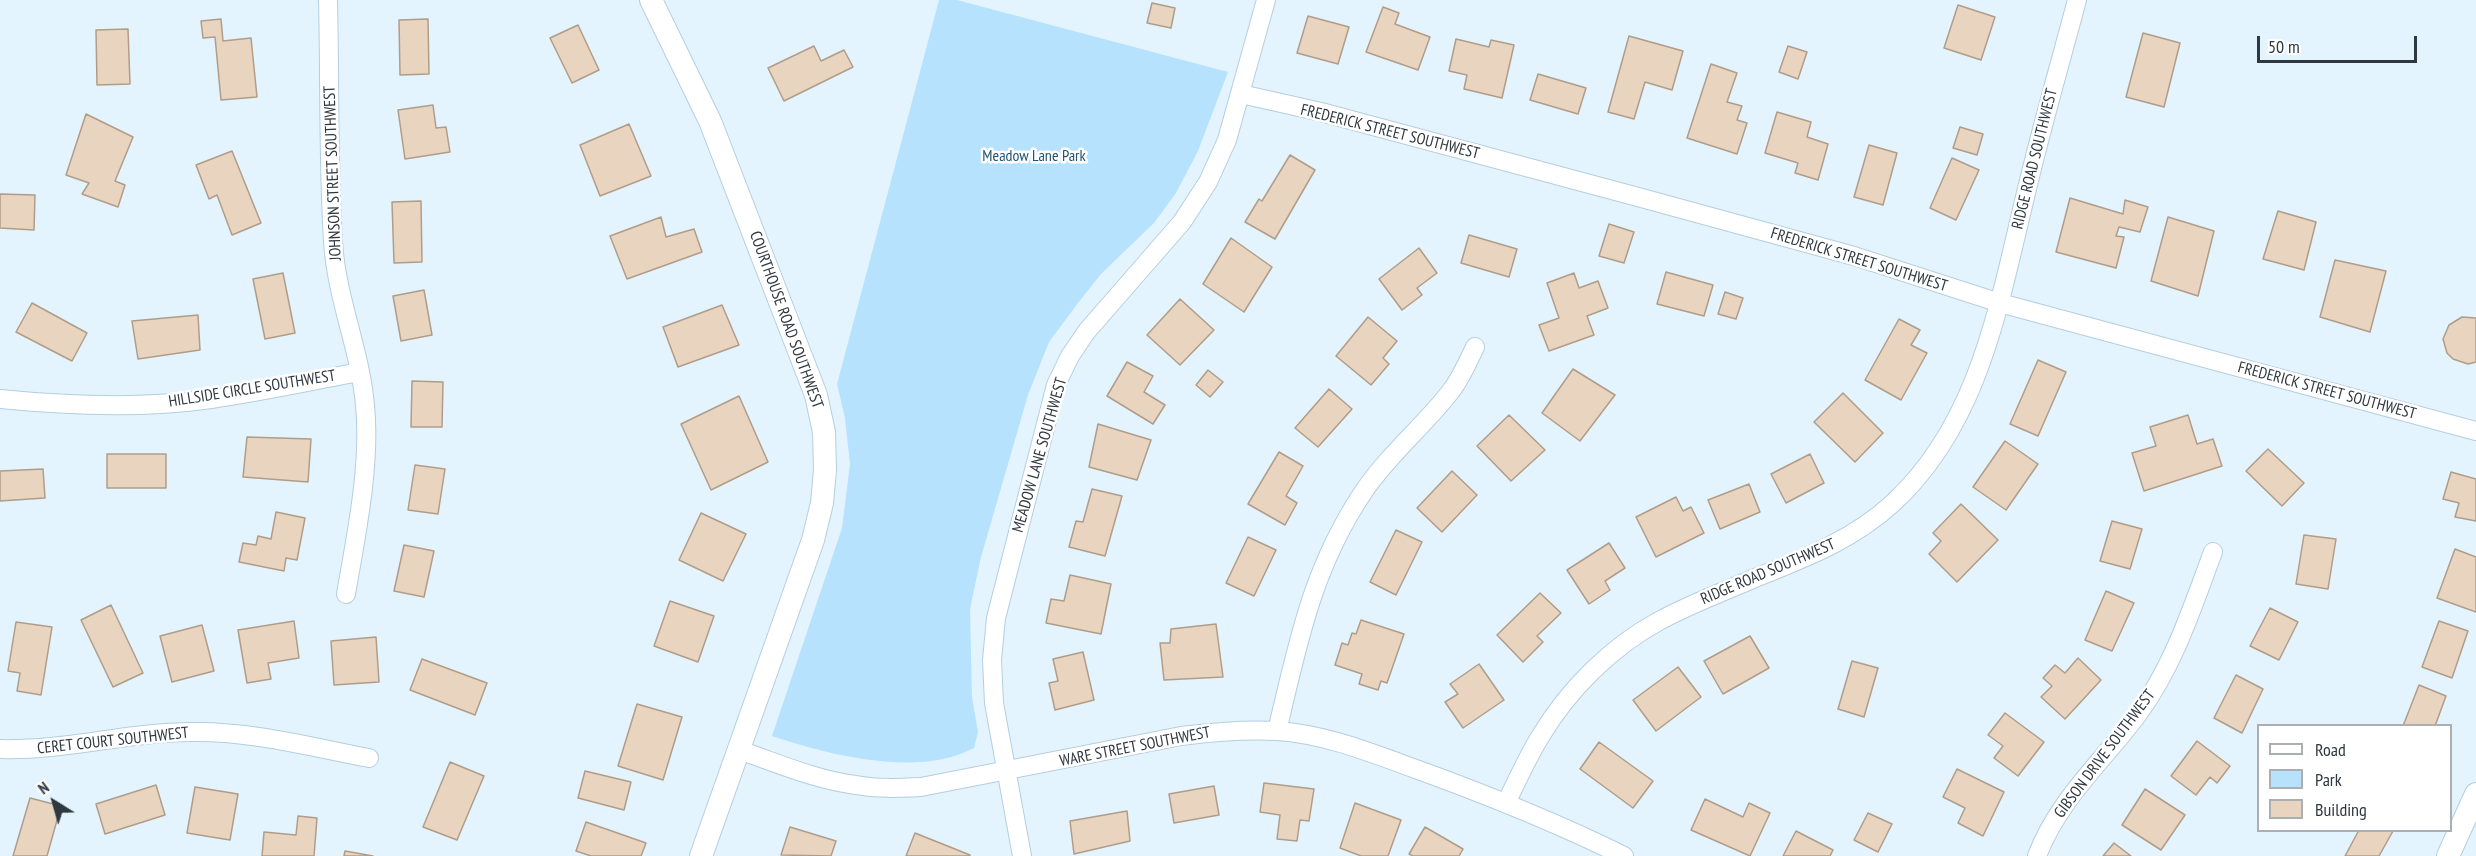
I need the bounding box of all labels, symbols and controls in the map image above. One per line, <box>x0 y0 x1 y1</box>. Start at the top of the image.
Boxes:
scale bar <box>2260 24 2420 62</box>
text: 50 m <box>2268 35 2300 58</box>
street label: JOHNSON STREET SOUTHWEST <box>320 85 346 261</box>
street label: RIDGE ROAD SOUTHWEST <box>2008 87 2062 231</box>
street label: FREDERICK STREET SOUTHWEST <box>1299 100 1481 164</box>
park label: Meadow Lane Park <box>982 146 1086 166</box>
street label: FREDERICK STREET SOUTHWEST <box>1768 224 1950 296</box>
street label: COURTHOUSE ROAD SOUTHWEST <box>745 229 827 411</box>
street label: FREDERICK STREET SOUTHWEST <box>2236 358 2418 424</box>
street label: HILLSIDE CIRCLE SOUTHWEST <box>167 366 337 412</box>
street label: MEADOW LANE SOUTHWEST <box>1009 375 1071 535</box>
street label: RIDGE ROAD SOUTHWEST <box>1698 535 1838 609</box>
street label: GIBSON DRIVE SOUTHWEST <box>2051 686 2159 822</box>
street label: WARE STREET SOUTHWEST <box>1058 723 1212 771</box>
street label: CERET COURT SOUTHWEST <box>36 724 190 758</box>
legend <box>2257 724 2452 832</box>
text: Road <box>2315 738 2346 761</box>
text: Park <box>2315 768 2342 791</box>
north arrow <box>24 772 84 832</box>
text: N <box>34 777 53 798</box>
text: Building <box>2315 798 2367 821</box>

